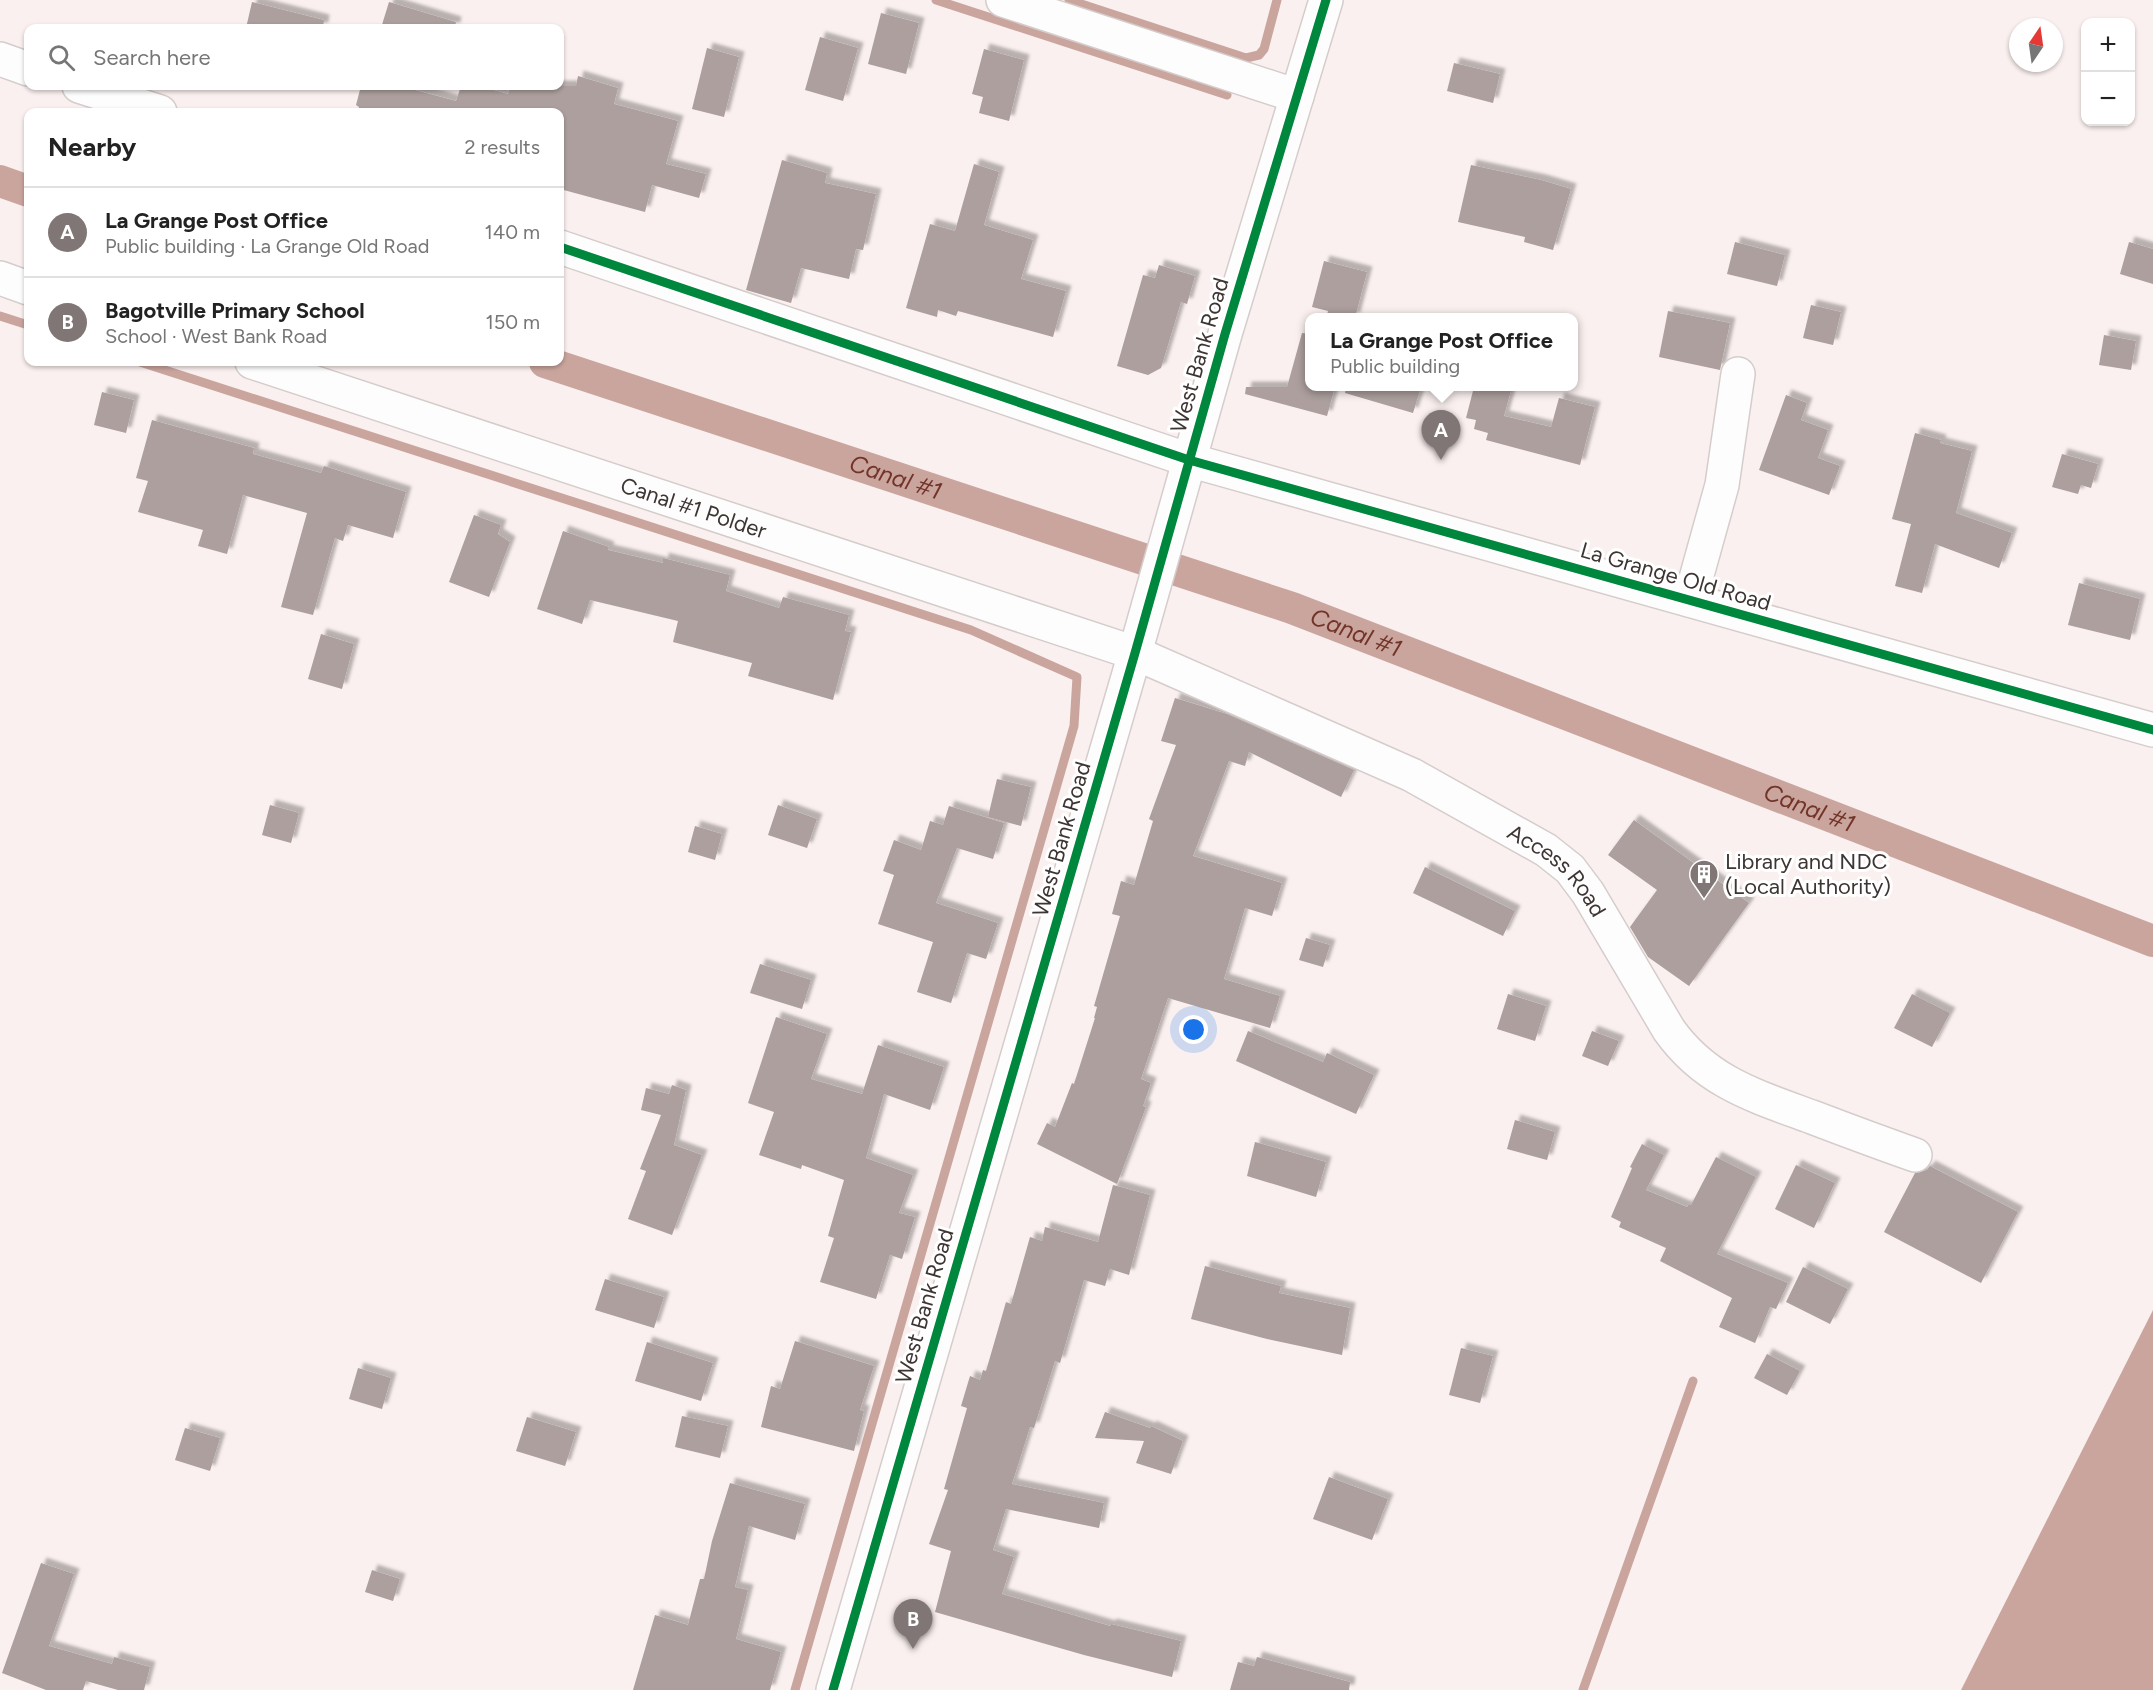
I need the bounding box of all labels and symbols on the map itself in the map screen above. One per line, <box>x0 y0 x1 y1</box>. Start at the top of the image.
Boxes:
north arrow <box>2009 18 2063 72</box>
street label: West Bank Road <box>1164 275 1235 436</box>
pin: A <box>1422 410 1460 460</box>
water label: Canal #1 <box>846 448 945 506</box>
street label: Canal #1 Polder <box>617 471 770 545</box>
street label: La Grange Old Road <box>1577 536 1774 617</box>
water label: Canal #1 <box>1306 602 1406 663</box>
street label: West Bank Road <box>1026 759 1097 920</box>
water label: Canal #1 <box>1760 777 1859 838</box>
street label: Access Road <box>1503 818 1612 922</box>
place label: Library and NDC (Local Authority) <box>1725 848 1891 900</box>
building icon: Library and NDC (Local Authority) <box>1688 858 1720 900</box>
your location <box>1179 1015 1208 1044</box>
street label: West Bank Road <box>889 1226 960 1387</box>
pin: B <box>894 1600 932 1649</box>

